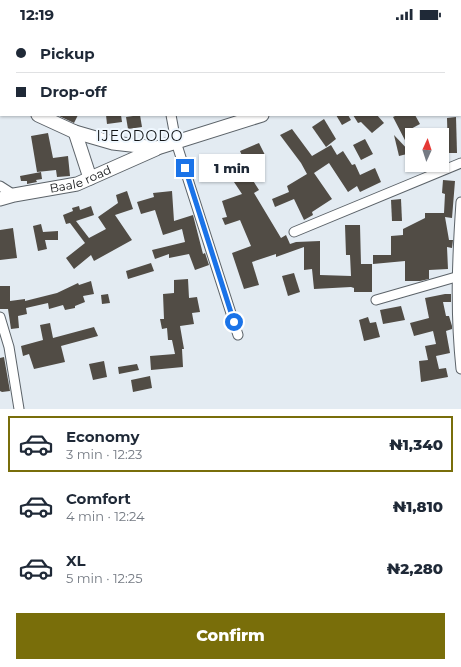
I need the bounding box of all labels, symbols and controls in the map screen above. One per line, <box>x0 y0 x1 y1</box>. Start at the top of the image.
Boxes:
text: 12:19 <box>20 5 54 24</box>
text: Pickup <box>40 44 95 63</box>
text: Drop-off <box>40 82 107 101</box>
district label: IJEODODO <box>97 127 183 145</box>
north arrow <box>405 128 449 172</box>
map controls <box>405 128 449 172</box>
callout: 1 min <box>199 154 265 182</box>
route end <box>176 159 194 177</box>
text: 1 min <box>214 160 250 176</box>
street label: Baale road <box>48 162 113 196</box>
route start <box>225 313 243 331</box>
icon: car <box>18 426 54 462</box>
text: Economy <box>66 427 139 446</box>
text: ₦1,340 <box>389 435 443 454</box>
text: 3 min · 12:23 <box>66 446 142 462</box>
icon: car <box>18 488 54 524</box>
text: Comfort <box>66 489 131 508</box>
text: ₦1,810 <box>392 497 443 516</box>
text: 4 min · 12:24 <box>66 508 145 524</box>
icon: car <box>18 550 54 586</box>
text: XL <box>66 551 85 570</box>
text: ₦2,280 <box>387 559 443 578</box>
text: 5 min · 12:25 <box>66 570 143 586</box>
button: Confirm <box>16 613 445 659</box>

